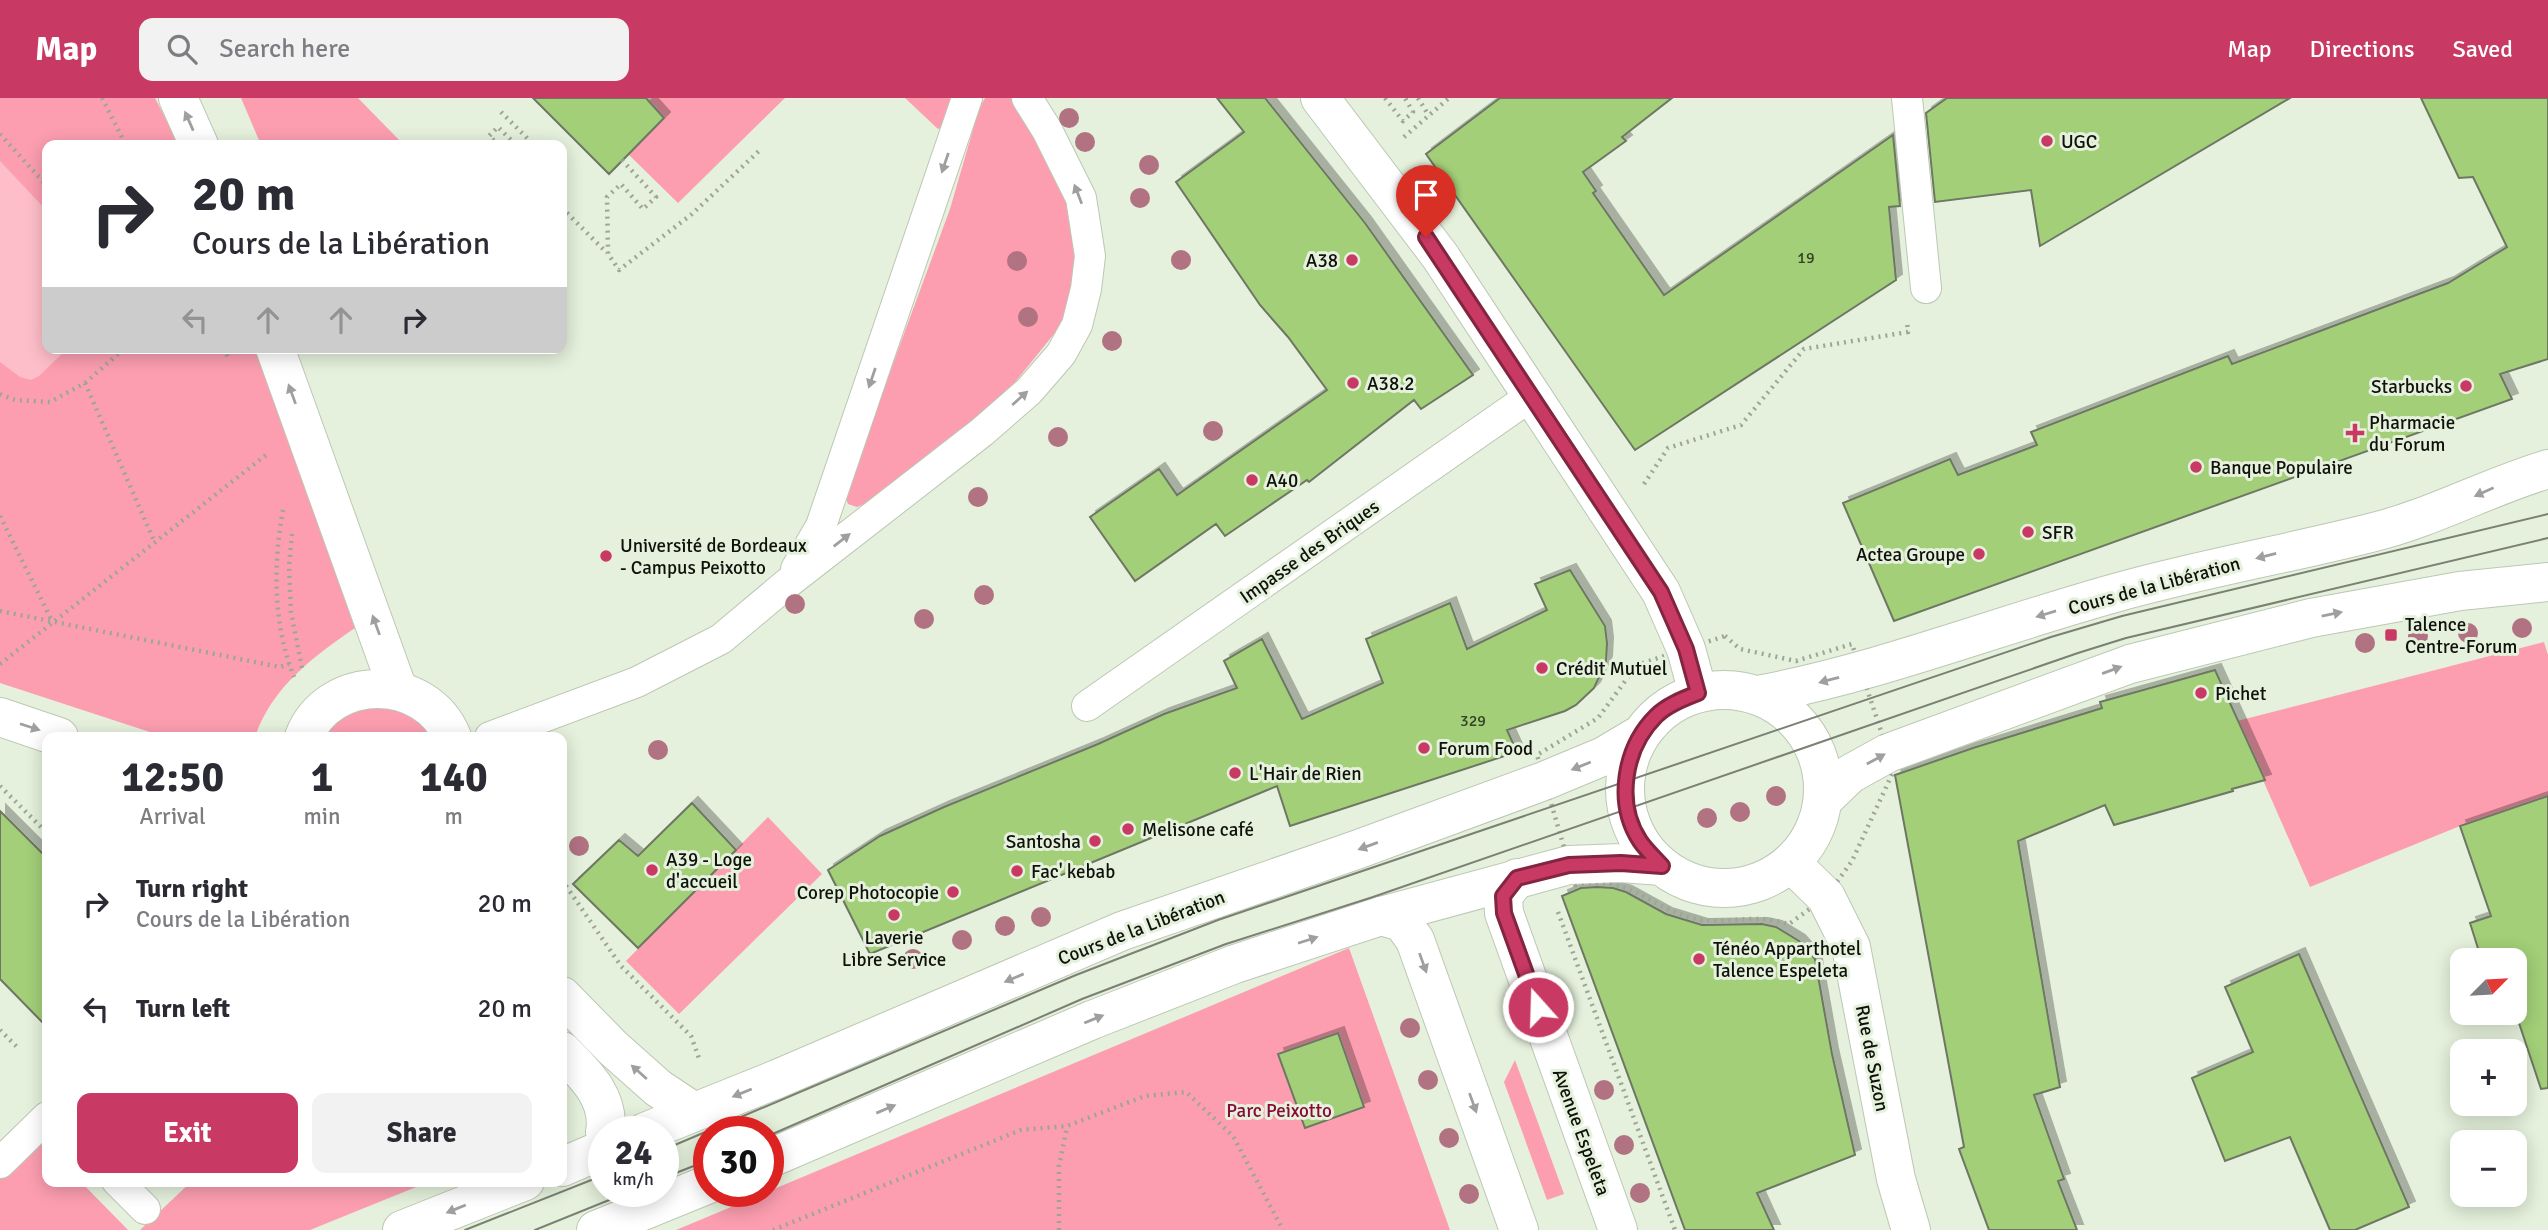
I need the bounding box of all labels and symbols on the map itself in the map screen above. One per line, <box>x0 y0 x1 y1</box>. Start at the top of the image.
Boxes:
one-way arrow <box>183 111 194 132</box>
place label: UGC <box>2061 130 2097 154</box>
marker: UGC <box>2039 133 2055 149</box>
one-way arrow <box>939 152 950 173</box>
pin <box>1396 165 1456 237</box>
one-way arrow <box>1072 183 1083 204</box>
house number: 19 <box>1797 248 1815 268</box>
place label: A38 <box>1306 249 1338 273</box>
marker: A38 <box>1344 252 1360 268</box>
one-way arrow <box>866 368 877 389</box>
place label: A38.2 <box>1367 372 1414 396</box>
marker: A38.2 <box>1345 375 1361 391</box>
place label: Starbucks <box>2371 375 2452 399</box>
marker: Starbucks <box>2458 378 2474 394</box>
one-way arrow <box>286 384 297 405</box>
one-way arrow <box>1011 390 1029 406</box>
place label: Pharmacie du Forum <box>2369 411 2455 457</box>
marker: Pharmacie du Forum <box>2347 425 2363 441</box>
place label: Banque Populaire <box>2210 456 2353 480</box>
marker: Banque Populaire <box>2188 459 2204 475</box>
place label: A40 <box>1266 469 1298 493</box>
marker: A40 <box>1244 472 1260 488</box>
one-way arrow <box>2474 486 2494 498</box>
street label: Impasse des Briques <box>1235 495 1384 609</box>
place label: SFR <box>2042 521 2074 545</box>
marker: SFR <box>2020 524 2036 540</box>
one-way arrow <box>833 533 851 548</box>
place label: Université de Bordeaux - Campus Peixotto <box>620 534 807 580</box>
place label: Actea Groupe <box>1856 543 1965 567</box>
marker: Actea Groupe <box>1971 546 1987 562</box>
marker: Université de Bordeaux - Campus Peixotto <box>598 548 614 564</box>
street label: Cours de la Libération <box>2066 551 2243 620</box>
one-way arrow <box>2255 551 2277 562</box>
one-way arrow <box>2321 608 2343 619</box>
one-way arrow <box>2036 609 2057 620</box>
place label: Talence Centre-Forum <box>2405 613 2517 659</box>
one-way arrow <box>371 614 382 635</box>
marker: Talence Centre-Forum <box>2383 627 2399 643</box>
place label: Crédit Mutuel <box>1556 657 1667 681</box>
marker: Crédit Mutuel <box>1534 660 1550 676</box>
one-way arrow <box>2102 665 2123 676</box>
one-way arrow <box>1818 675 1840 686</box>
place label: Pichet <box>2215 682 2267 706</box>
marker: Pichet <box>2193 685 2209 701</box>
house number: 329 <box>1460 711 1486 731</box>
one-way arrow <box>19 722 40 733</box>
place label: Forum Food <box>1438 737 1533 761</box>
marker: Forum Food <box>1416 740 1432 756</box>
one-way arrow <box>1867 753 1886 765</box>
one-way arrow <box>1570 760 1591 771</box>
place label: L'Hair de Rien <box>1249 762 1362 786</box>
marker: L'Hair de Rien <box>1227 765 1243 781</box>
place label: Melisone café <box>1142 818 1254 842</box>
marker: Melisone café <box>1120 821 1136 837</box>
place label: Santosha <box>1006 830 1081 854</box>
marker: Santosha <box>1087 833 1103 849</box>
one-way arrow <box>1358 840 1379 851</box>
place label: A39 - Loge d'accueil <box>666 848 752 894</box>
place label: Fac' kebab <box>1031 860 1115 884</box>
marker: A39 - Loge d'accueil <box>644 862 660 878</box>
marker: Fac' kebab <box>1009 863 1025 879</box>
place label: Corep Photocopie <box>797 881 939 905</box>
marker: Corep Photocopie <box>945 884 961 900</box>
street label: Cours de la Libération <box>1054 885 1228 971</box>
marker: Laverie Libre Service <box>886 907 902 923</box>
place label: Laverie Libre Service <box>842 926 946 972</box>
one-way arrow <box>1297 934 1318 945</box>
place label: Ténéo Apparthotel Talence Espeleta <box>1713 937 1861 983</box>
north arrow <box>2450 948 2527 1026</box>
marker: Ténéo Apparthotel Talence Espeleta <box>1691 951 1707 967</box>
one-way arrow <box>1418 953 1429 974</box>
position arrow <box>1501 970 1575 1044</box>
one-way arrow <box>1003 972 1024 983</box>
street label: Rue de Suzon <box>1850 1003 1894 1114</box>
one-way arrow <box>1084 1013 1105 1024</box>
one-way arrow <box>631 1065 648 1080</box>
street label: Avenue Espeleta <box>1547 1066 1615 1199</box>
one-way arrow <box>731 1088 752 1099</box>
one-way arrow <box>1468 1093 1479 1114</box>
park label: Parc Peixotto <box>1226 1099 1332 1123</box>
one-way arrow <box>875 1103 896 1114</box>
speed limit sign: 30 <box>693 1116 784 1207</box>
one-way arrow <box>445 1203 466 1214</box>

